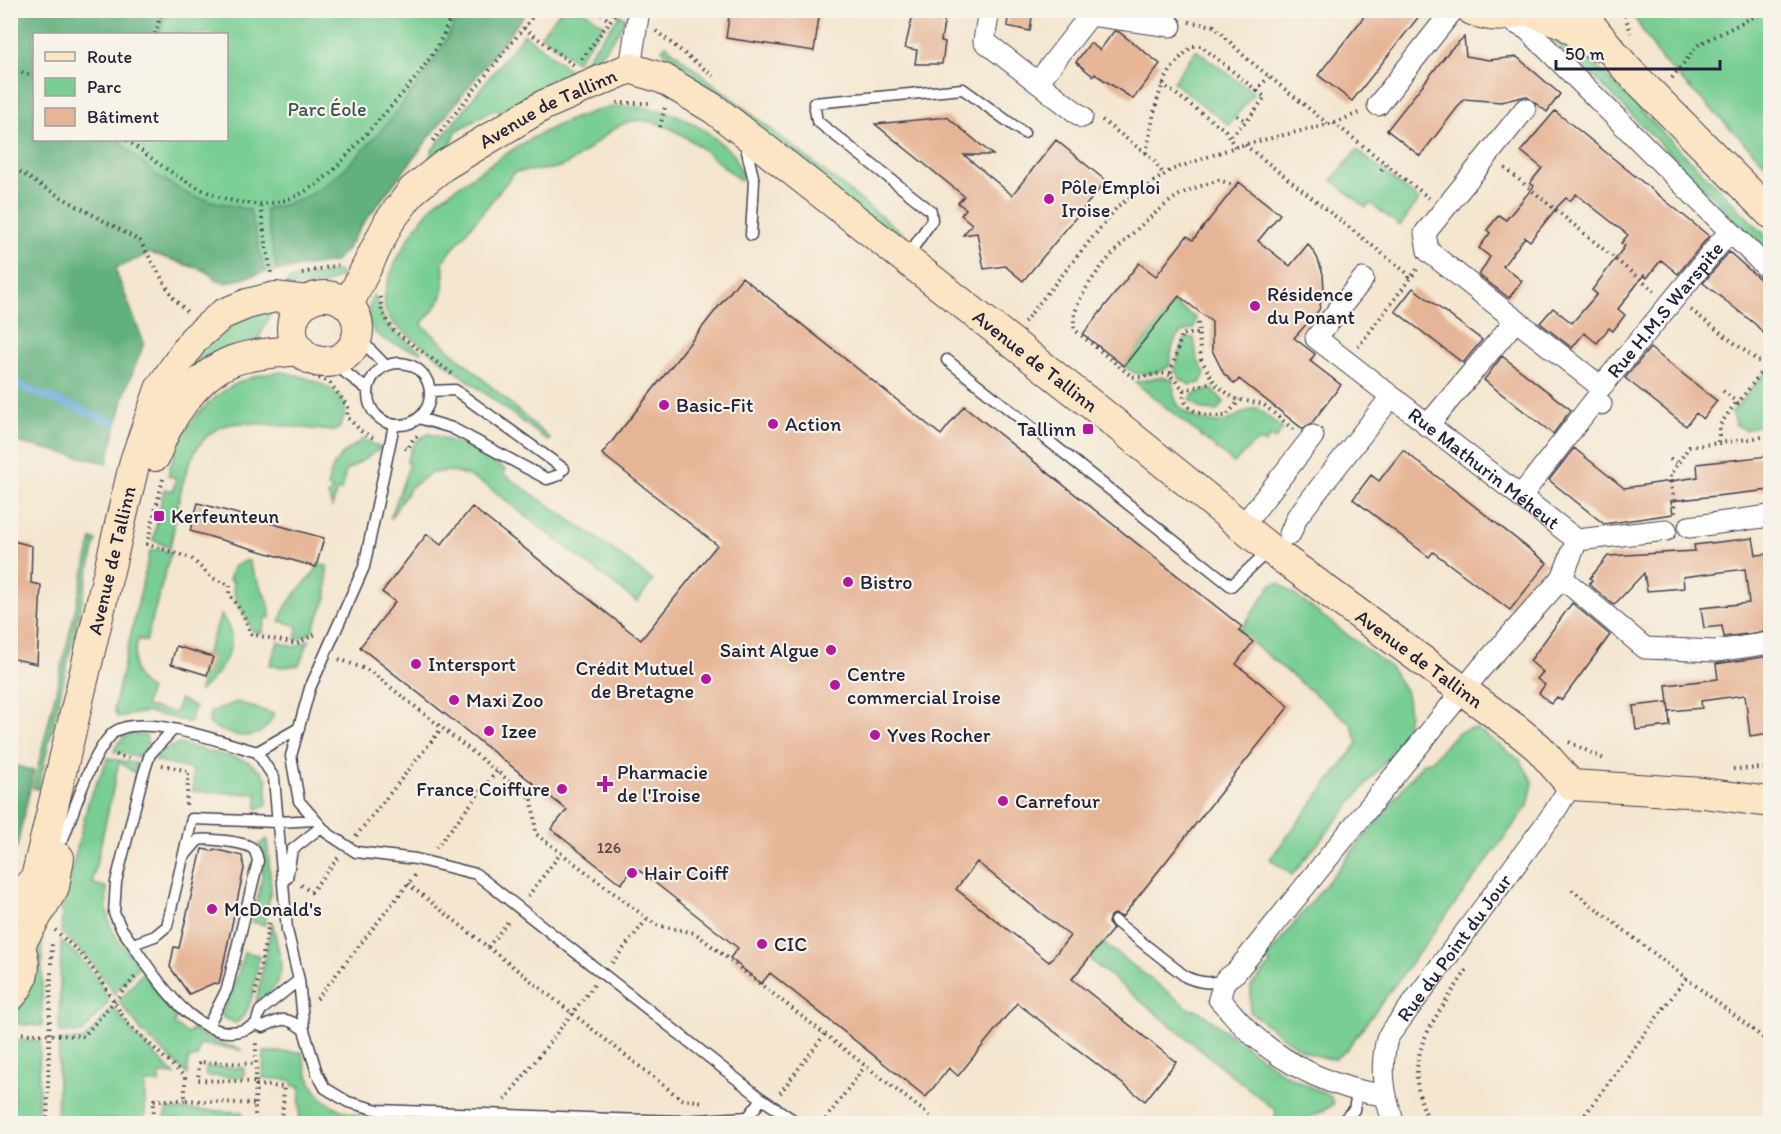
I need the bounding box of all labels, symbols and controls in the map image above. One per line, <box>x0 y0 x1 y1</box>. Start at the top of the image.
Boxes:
legend <box>33 33 228 141</box>
scale bar <box>1556 33 1720 71</box>
text: 50 m <box>1565 43 1605 65</box>
text: Route <box>87 46 132 68</box>
street label: Avenue de Tallinn <box>474 63 620 154</box>
text: Parc <box>87 76 121 98</box>
park label: Parc Éole <box>287 97 367 121</box>
text: Bâtiment <box>87 106 160 128</box>
place label: Pôle Emploi Iroise <box>1061 175 1160 222</box>
marker: Pôle Emploi Iroise <box>1042 192 1056 206</box>
street label: Rue H.M.S Warspite <box>1602 237 1728 383</box>
place label: Résidence du Ponant <box>1267 282 1355 329</box>
marker: Résidence du Ponant <box>1248 299 1262 313</box>
street label: Avenue de Tallinn <box>968 304 1103 417</box>
place label: Basic-Fit <box>676 393 753 417</box>
marker: Basic-Fit <box>657 398 671 412</box>
street label: Rue Mathurin Méheut <box>1404 402 1565 534</box>
place label: Action <box>785 412 841 436</box>
marker: Action <box>766 417 780 431</box>
place label: Tallinn <box>1017 417 1076 441</box>
marker: Tallinn <box>1081 422 1095 436</box>
street label: Avenue de Tallinn <box>82 484 141 637</box>
place label: Kerfeunteun <box>171 504 280 528</box>
marker: Kerfeunteun <box>152 509 166 523</box>
place label: Bistro <box>860 570 913 594</box>
marker: Bistro <box>841 575 855 589</box>
street label: Avenue de Tallinn <box>1351 604 1488 713</box>
place label: Saint Algue <box>720 638 819 662</box>
marker: Saint Algue <box>824 643 838 657</box>
place label: Intersport <box>428 652 516 676</box>
place label: Crédit Mutuel de Bretagne <box>576 656 694 703</box>
marker: Intersport <box>409 657 423 671</box>
place label: Centre commercial Iroise <box>847 662 1001 709</box>
marker: Crédit Mutuel de Bretagne <box>699 672 713 686</box>
marker: Centre commercial Iroise <box>828 678 842 692</box>
place label: Maxi Zoo <box>466 688 543 712</box>
marker: Maxi Zoo <box>447 693 461 707</box>
place label: Izee <box>501 719 537 743</box>
place label: Yves Rocher <box>887 723 991 747</box>
marker: Izee <box>482 724 496 738</box>
marker: Yves Rocher <box>868 728 882 742</box>
place label: Pharmacie de l'Iroise <box>617 760 708 807</box>
place label: France Coiffure <box>416 777 550 801</box>
marker: Pharmacie de l'Iroise <box>598 777 612 791</box>
marker: France Coiffure <box>555 782 569 796</box>
place label: Carrefour <box>1015 789 1100 813</box>
marker: Carrefour <box>996 794 1010 808</box>
house number: 126 <box>597 838 621 857</box>
place label: Hair Coiff <box>644 861 729 885</box>
marker: Hair Coiff <box>625 866 639 880</box>
street label: Rue du Point du Jour <box>1391 869 1517 1026</box>
place label: McDonald's <box>224 897 322 921</box>
marker: McDonald's <box>205 902 219 916</box>
place label: CIC <box>774 932 807 956</box>
marker: CIC <box>755 937 769 951</box>

